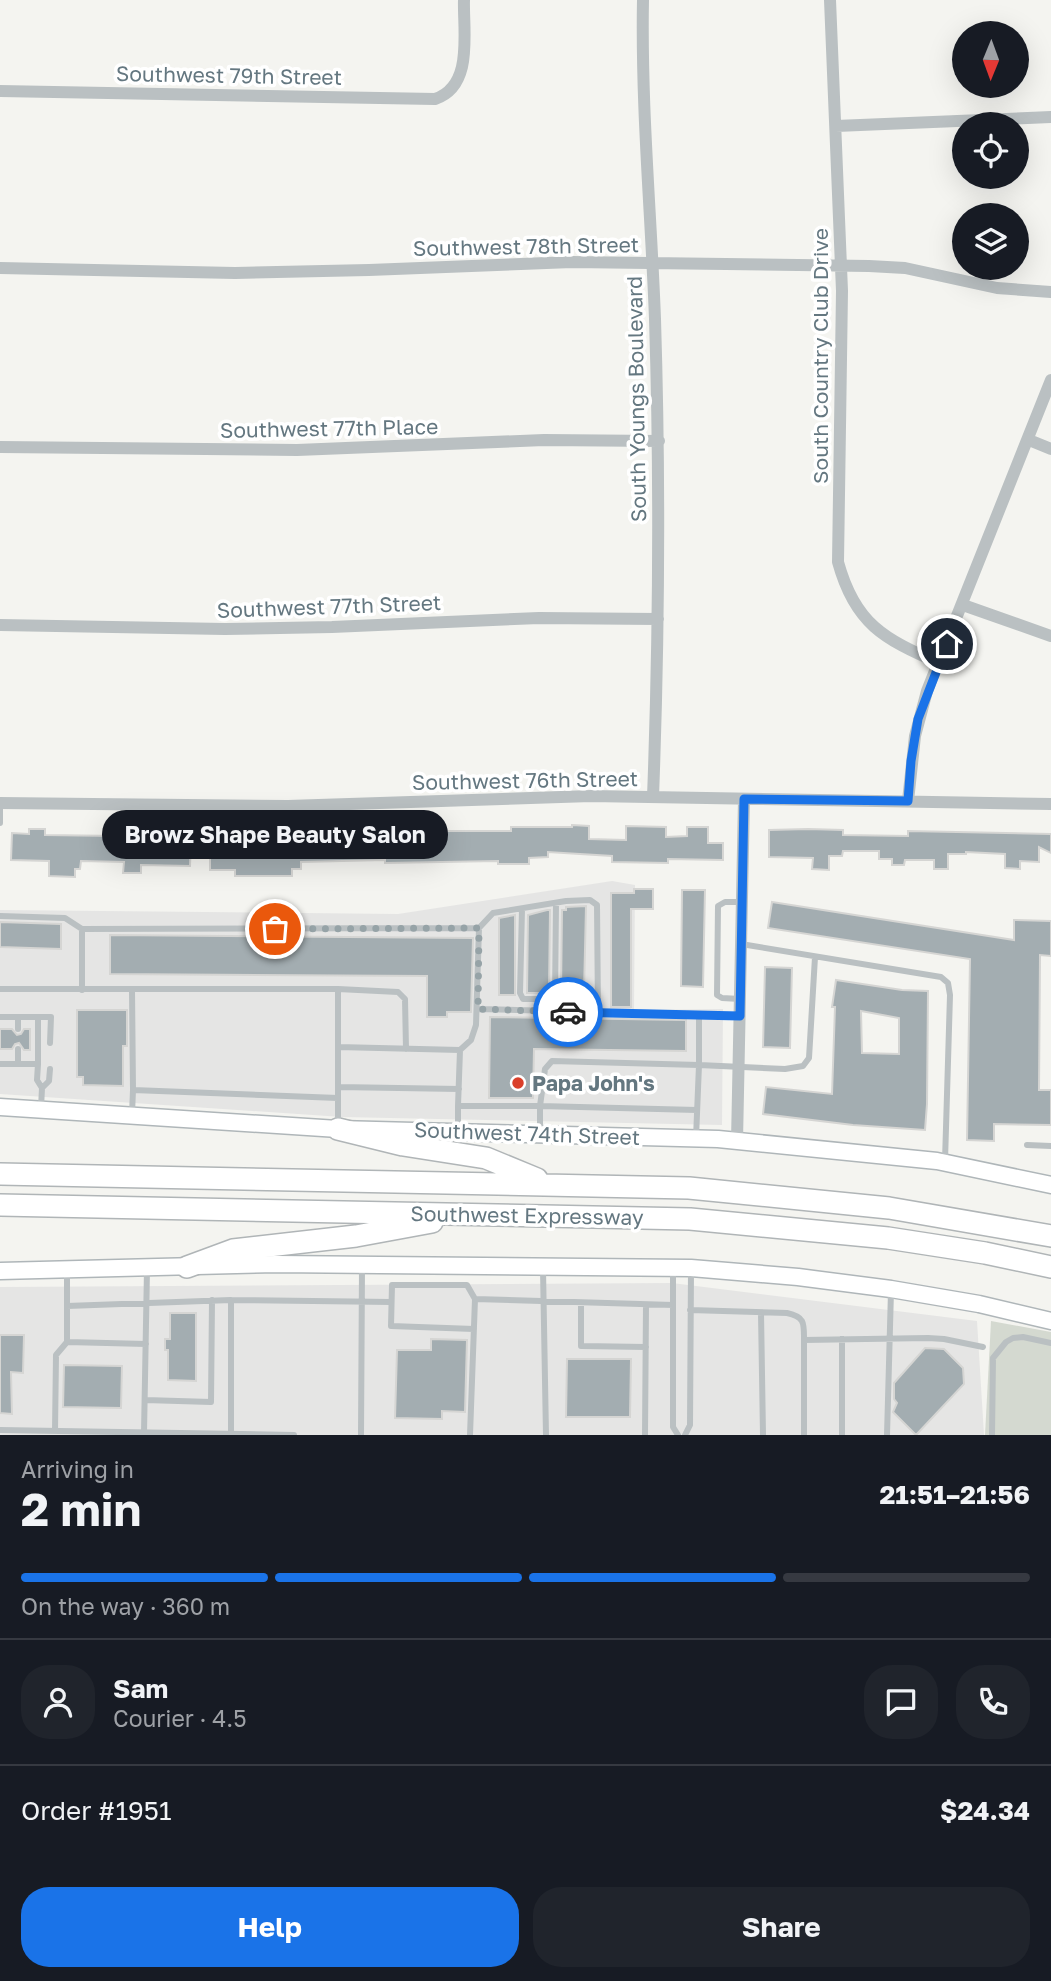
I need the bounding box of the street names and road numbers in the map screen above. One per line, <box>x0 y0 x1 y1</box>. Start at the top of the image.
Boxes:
street label: Southwest 79th Street <box>116 60 342 90</box>
street label: South Country Club Drive <box>807 228 833 484</box>
street label: Southwest 78th Street <box>413 231 639 261</box>
street label: South Youngs Boulevard <box>621 276 651 522</box>
street label: Southwest 77th Place <box>220 413 438 443</box>
street label: Southwest 77th Street <box>216 589 442 623</box>
street label: Southwest 76th Street <box>412 765 638 795</box>
street label: Southwest 74th Street <box>413 1116 641 1150</box>
street label: Southwest Expressway <box>410 1200 644 1230</box>

